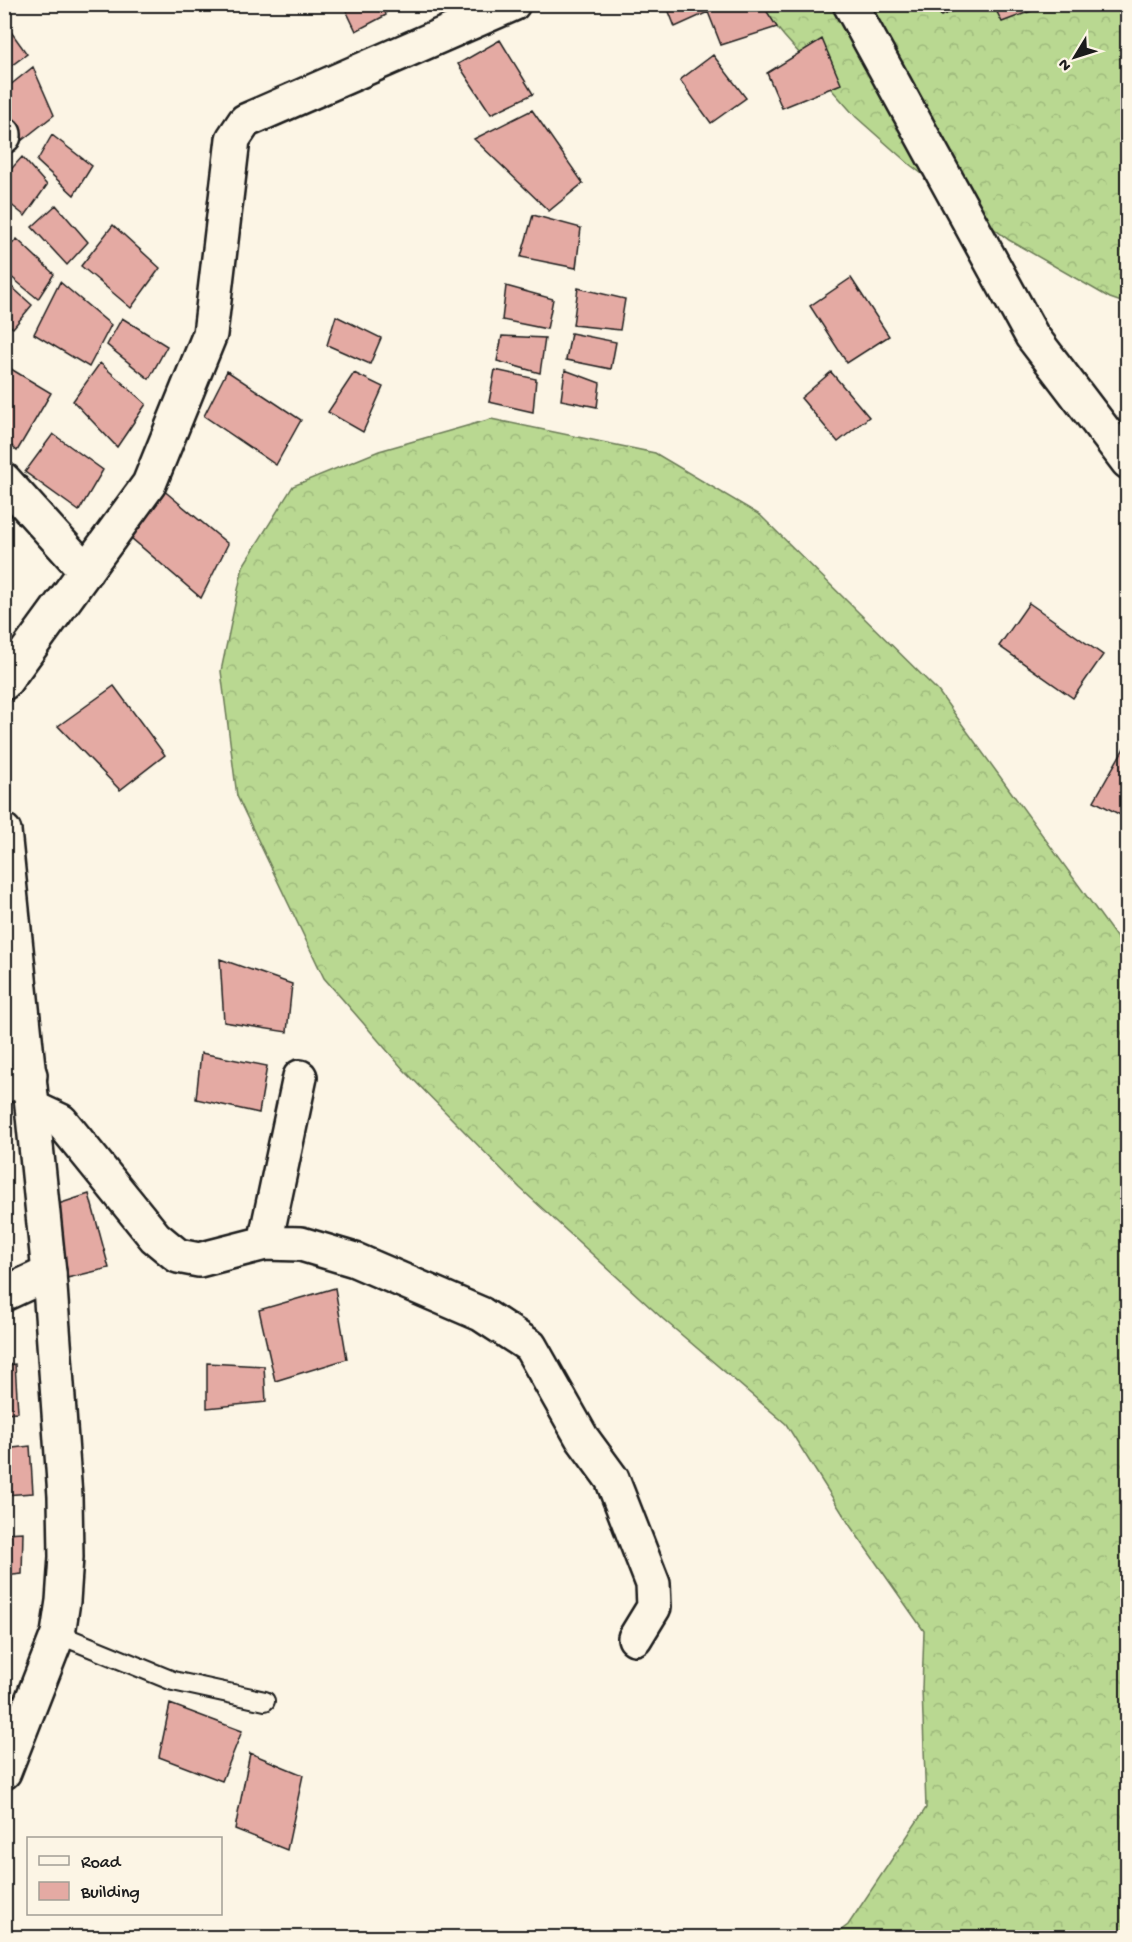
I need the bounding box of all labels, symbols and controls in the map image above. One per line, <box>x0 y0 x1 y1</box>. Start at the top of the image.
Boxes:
north arrow <box>1045 27 1105 87</box>
text: N <box>1055 54 1077 74</box>
legend <box>27 1837 222 1915</box>
text: Road <box>81 1853 122 1874</box>
text: Building <box>80 1883 140 1904</box>

